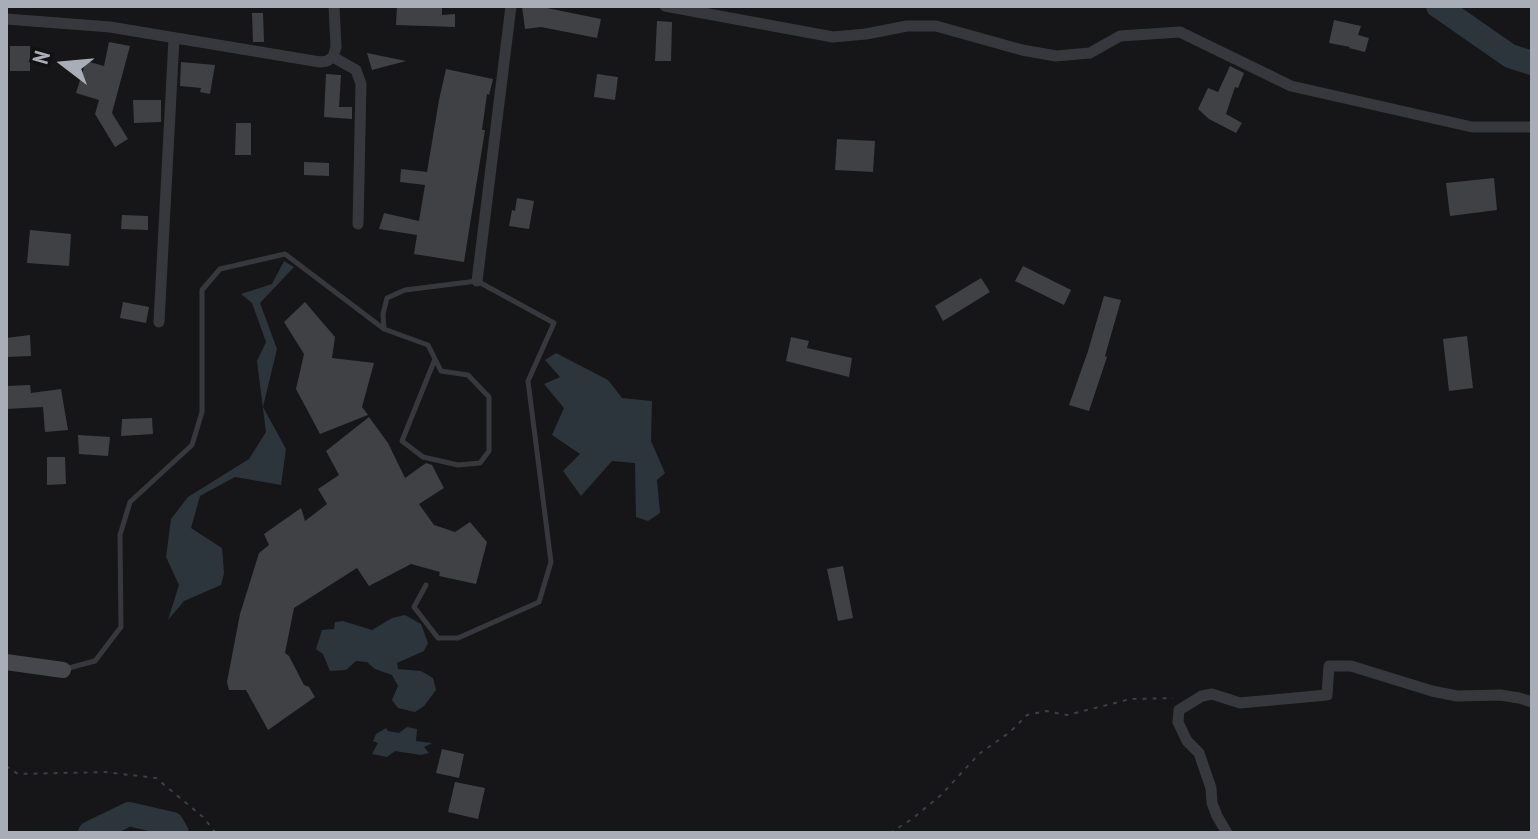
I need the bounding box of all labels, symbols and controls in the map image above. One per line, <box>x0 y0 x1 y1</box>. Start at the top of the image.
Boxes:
north arrow <box>24 24 104 104</box>
text: N <box>26 48 56 67</box>

